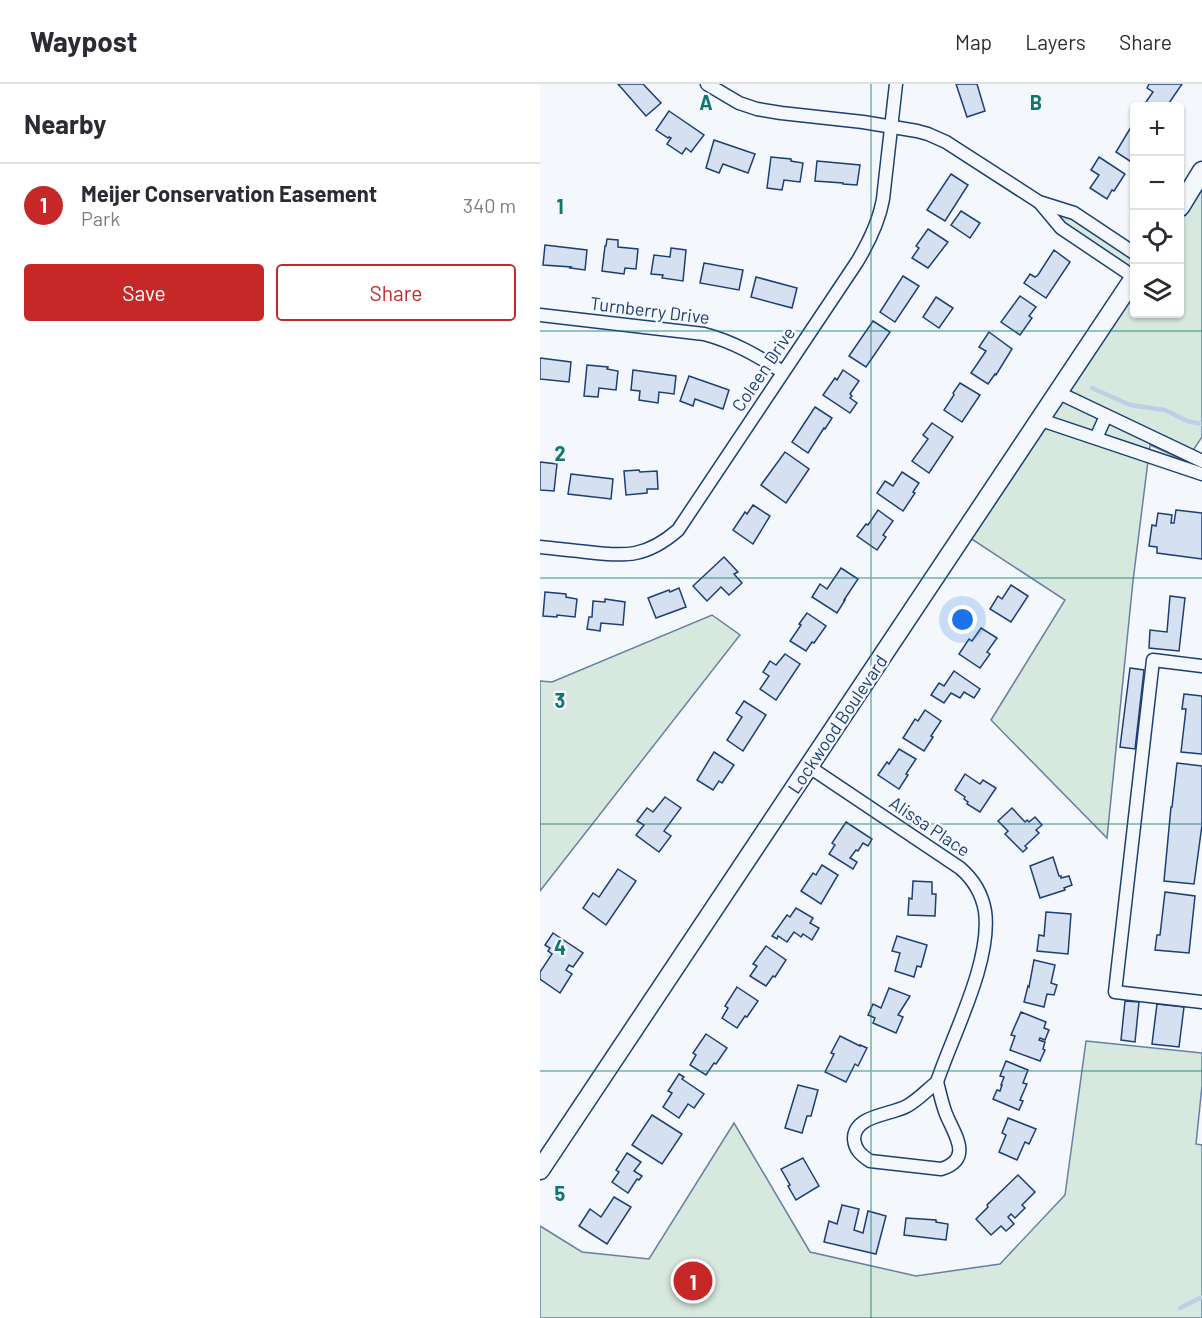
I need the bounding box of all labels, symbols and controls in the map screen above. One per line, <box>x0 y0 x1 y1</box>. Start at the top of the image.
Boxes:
text: Waypost <box>30 24 137 58</box>
text: Map <box>955 29 992 54</box>
text: Layers <box>1025 29 1086 54</box>
text: Share <box>1119 29 1172 54</box>
text: A <box>699 90 713 114</box>
text: B <box>1030 90 1042 114</box>
map controls <box>1130 102 1184 318</box>
button: + <box>1130 102 1184 156</box>
text: Nearby <box>24 108 106 139</box>
button: − <box>1130 156 1184 210</box>
text: Meijer Conservation Easement <box>81 180 377 206</box>
text: 1 <box>40 193 47 217</box>
text: 340 m <box>463 193 516 217</box>
text: 1 <box>556 194 564 218</box>
text: Park <box>81 206 120 230</box>
button: locate <box>1130 210 1184 264</box>
button: Save <box>24 264 264 321</box>
button: Share <box>276 264 516 321</box>
button: layers <box>1130 264 1184 318</box>
street label: Turnberry Drive <box>589 292 711 328</box>
street label: Coleen Drive <box>727 322 799 416</box>
text: 2 <box>554 441 566 465</box>
your location <box>948 605 977 634</box>
street label: Lockwood Boulevard <box>783 651 891 797</box>
text: 3 <box>555 688 565 712</box>
street label: Alissa Place <box>886 791 974 861</box>
text: 4 <box>554 935 566 959</box>
text: 5 <box>555 1181 566 1205</box>
pin: 1 <box>674 1258 712 1304</box>

